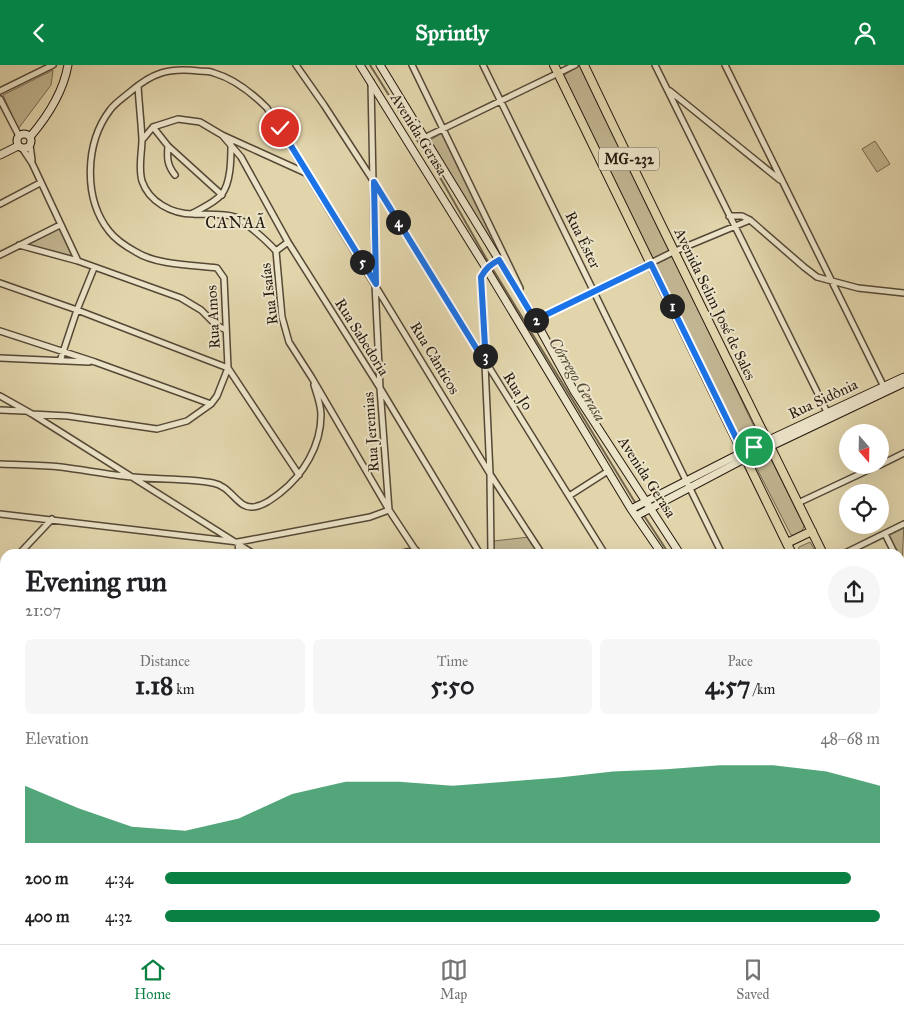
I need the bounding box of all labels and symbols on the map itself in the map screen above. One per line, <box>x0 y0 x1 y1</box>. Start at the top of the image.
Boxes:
street label: Avenida Gerasa <box>386 89 452 179</box>
pin <box>259 107 301 149</box>
road number: MG-232 <box>599 147 659 171</box>
street label: Rua Éster <box>561 208 606 272</box>
pin: 4 <box>386 209 410 235</box>
district label: CANAÃ <box>205 212 267 232</box>
street label: Avenida Selim José de Sales <box>669 224 760 383</box>
pin: 5 <box>350 249 374 275</box>
street label: Rua Isaías <box>256 262 282 326</box>
street label: Rua Amos <box>202 285 224 349</box>
pin: 1 <box>660 293 684 319</box>
street label: Rua Sabedoria <box>331 295 393 380</box>
pin: 2 <box>524 307 548 333</box>
street label: Rua Cânticos <box>406 318 464 398</box>
water label: Córrego Gerasa <box>545 334 610 425</box>
pin: 3 <box>472 343 498 369</box>
street label: Rua Jo <box>499 369 537 414</box>
street label: Rua Sidônia <box>785 375 861 423</box>
street label: Rua Jeremias <box>359 391 384 473</box>
north arrow <box>839 424 889 474</box>
pin <box>733 426 775 468</box>
street label: Avenida Gerasa <box>614 432 680 521</box>

